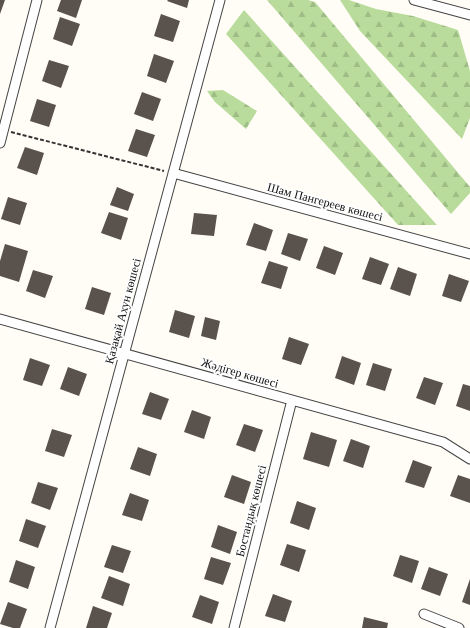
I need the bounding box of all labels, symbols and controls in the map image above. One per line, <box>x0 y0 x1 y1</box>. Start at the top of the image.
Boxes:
street label: Шам Пангереев көшесі <box>266 180 385 224</box>
street label: Қазақай Ахун көшесі <box>102 256 144 365</box>
street label: Жәдігер көшесі <box>200 355 281 391</box>
street label: Бостандық көшесі <box>233 463 269 558</box>

